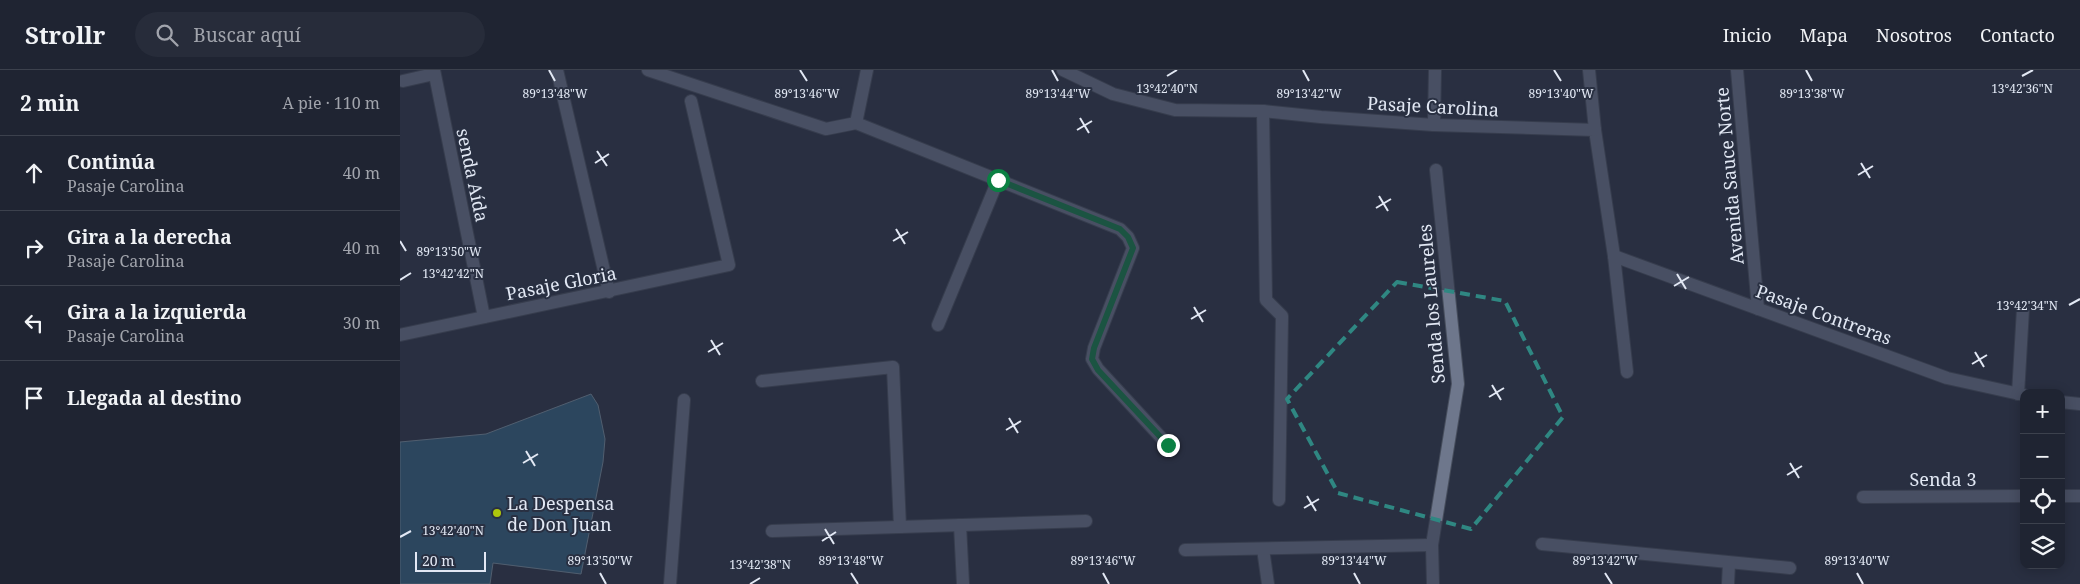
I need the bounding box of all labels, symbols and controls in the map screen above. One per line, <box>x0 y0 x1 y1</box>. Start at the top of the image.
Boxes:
search box <box>135 12 485 57</box>
text: Strollr <box>25 18 105 51</box>
icon: search <box>153 21 181 49</box>
text: Buscar aquí <box>193 22 301 48</box>
text: Inicio <box>1723 23 1772 47</box>
text: Mapa <box>1800 23 1848 47</box>
text: Nosotros <box>1876 23 1952 47</box>
text: Contacto <box>1980 23 2055 47</box>
text: 13°42'40"N <box>1136 80 1198 97</box>
text: 13°42'36"N <box>1991 80 2053 97</box>
text: 89°13'48"W <box>522 85 588 102</box>
text: 89°13'46"W <box>774 85 840 102</box>
text: 89°13'44"W <box>1025 85 1091 102</box>
text: 89°13'42"W <box>1276 85 1342 102</box>
text: 89°13'40"W <box>1528 85 1594 102</box>
text: 89°13'38"W <box>1779 85 1845 102</box>
street label: Avenida Sauce Norte <box>1709 86 1749 266</box>
text: 2 min <box>20 89 79 117</box>
street label: Pasaje Carolina <box>1366 91 1500 121</box>
text: A pie · 110 m <box>283 92 380 114</box>
street label: senda Aída <box>451 126 495 224</box>
text: Continúa <box>67 149 155 175</box>
icon: ahead <box>20 159 48 187</box>
text: 40 m <box>343 162 380 184</box>
route start <box>987 169 1010 192</box>
text: Pasaje Carolina <box>67 175 184 197</box>
street label: Senda los Laureles <box>1412 223 1450 385</box>
text: Gira a la derecha <box>67 224 232 250</box>
icon: right <box>20 234 48 262</box>
text: 40 m <box>343 237 380 259</box>
text: 89°13'50"W <box>416 243 482 260</box>
text: Pasaje Carolina <box>67 250 184 272</box>
street label: Pasaje Gloria <box>504 261 618 305</box>
text: 13°42'42"N <box>422 265 484 282</box>
street label: Pasaje Contreras <box>1753 278 1895 350</box>
text: 13°42'34"N <box>1996 297 2058 314</box>
text: Gira a la izquierda <box>67 299 247 325</box>
icon: left <box>20 309 48 337</box>
text: 30 m <box>343 312 380 334</box>
text: Pasaje Carolina <box>67 325 184 347</box>
icon: arrive <box>20 384 48 412</box>
text: Llegada al destino <box>67 385 242 411</box>
map controls <box>2020 389 2065 569</box>
button: + <box>2020 389 2065 434</box>
route end <box>1157 434 1180 457</box>
button: − <box>2020 434 2065 479</box>
street label: Senda 3 <box>1910 467 1976 491</box>
button: locate <box>2020 479 2065 524</box>
place label: La Despensa de Don Juan <box>507 491 614 536</box>
marker: La Despensa de Don Juan <box>491 507 503 519</box>
text: 13°42'40"N <box>422 522 484 539</box>
button: layers <box>2020 524 2065 569</box>
scale bar <box>415 549 486 572</box>
text: 20 m <box>422 551 455 570</box>
text: 89°13'50"W <box>567 552 633 569</box>
text: 89°13'48"W <box>818 552 884 569</box>
text: 89°13'46"W <box>1070 552 1136 569</box>
text: 89°13'44"W <box>1321 552 1387 569</box>
text: 89°13'42"W <box>1572 552 1638 569</box>
text: 89°13'40"W <box>1824 552 1890 569</box>
text: 13°42'38"N <box>729 556 791 573</box>

